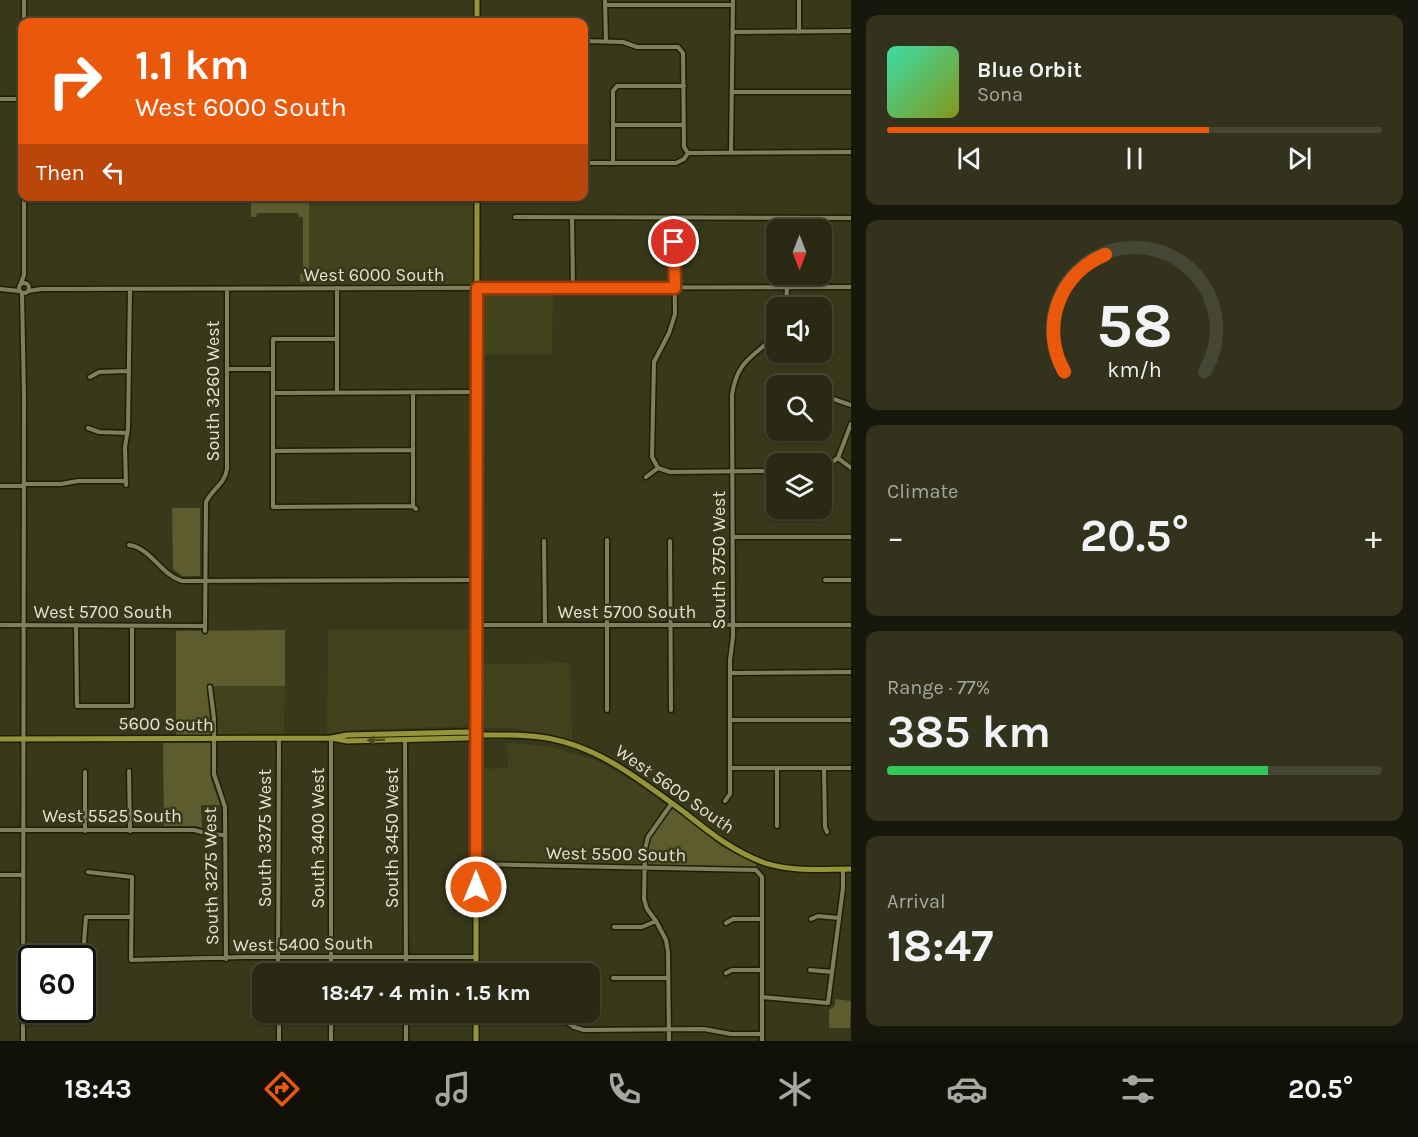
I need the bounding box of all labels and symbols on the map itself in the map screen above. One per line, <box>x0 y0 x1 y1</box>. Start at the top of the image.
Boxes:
pin <box>648 216 699 267</box>
north arrow <box>766 219 832 285</box>
street label: West 6000 South <box>303 264 445 286</box>
street label: South 3260 West <box>202 320 224 461</box>
street label: South 3750 West <box>708 490 730 629</box>
street label: West 5700 South <box>34 601 172 623</box>
street label: West 5700 South <box>558 601 696 623</box>
street label: 5600 South <box>118 712 214 736</box>
one-way arrow <box>366 735 385 745</box>
street label: West 5600 South <box>611 740 739 838</box>
street label: South 3400 West <box>307 767 329 908</box>
street label: South 3375 West <box>254 768 276 907</box>
street label: South 3450 West <box>381 768 403 908</box>
street label: West 5525 South <box>42 805 182 827</box>
street label: South 3275 West <box>199 806 223 945</box>
street label: West 5500 South <box>546 842 686 866</box>
position arrow <box>444 855 508 919</box>
street label: West 5400 South <box>233 932 373 956</box>
speed limit sign: 60 <box>18 945 96 1023</box>

